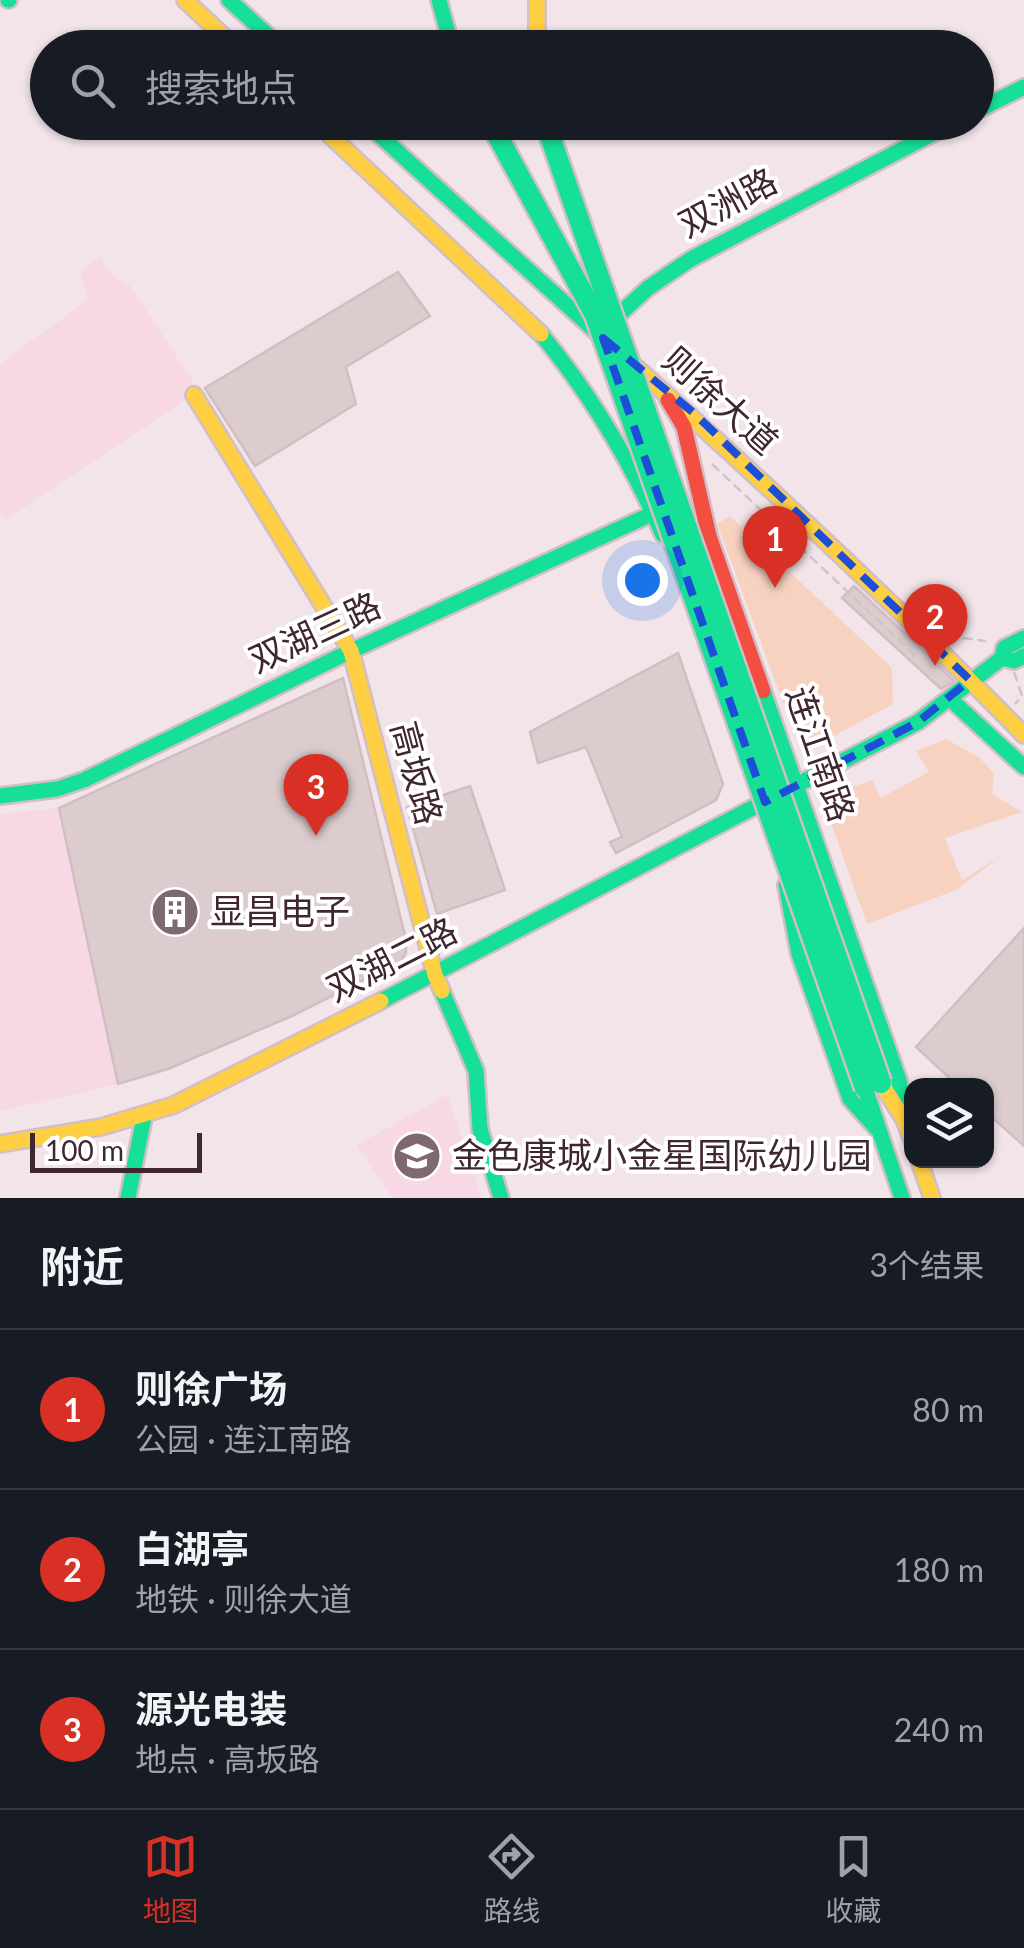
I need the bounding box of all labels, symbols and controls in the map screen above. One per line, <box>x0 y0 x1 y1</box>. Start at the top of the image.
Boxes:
search box <box>30 30 994 140</box>
icon: search <box>65 58 120 113</box>
text: 搜索地点 <box>145 64 297 110</box>
street label: 双洲路 <box>671 158 783 244</box>
street label: 则徐大道 <box>655 337 787 462</box>
pin: 1 <box>742 506 808 588</box>
your location <box>617 555 668 606</box>
street label: 双湖三路 <box>242 583 386 680</box>
pin: 2 <box>902 584 968 666</box>
street label: 连江南路 <box>779 680 865 826</box>
street label: 高坂路 <box>384 716 452 829</box>
pin: 3 <box>284 754 348 836</box>
building icon: 显昌电子 <box>149 886 201 938</box>
place label: 显昌电子 <box>210 889 350 931</box>
street label: 双湖二路 <box>319 908 463 1009</box>
map controls <box>904 1078 994 1168</box>
button: layers <box>904 1078 994 1168</box>
scale bar <box>30 1128 202 1172</box>
school or university icon: 金色康城小金星国际幼儿园 <box>391 1130 443 1182</box>
text: 100 m <box>45 1133 124 1167</box>
place label: 金色康城小金星国际幼儿园 <box>452 1133 872 1175</box>
text: 附近 <box>40 1241 124 1291</box>
text: 3个结果 <box>869 1245 984 1284</box>
text: 则徐广场 <box>135 1365 287 1411</box>
text: 1 <box>63 1390 82 1429</box>
text: 80 m <box>912 1390 984 1429</box>
text: 公园 · 连江南路 <box>135 1419 352 1458</box>
text: 白湖亭 <box>135 1525 249 1571</box>
text: 2 <box>63 1550 82 1589</box>
text: 180 m <box>894 1550 984 1589</box>
text: 地铁 · 则徐大道 <box>135 1579 352 1618</box>
text: 源光电装 <box>135 1685 287 1731</box>
text: 3 <box>63 1710 82 1749</box>
text: 240 m <box>894 1710 984 1749</box>
text: 地点 · 高坂路 <box>135 1739 320 1778</box>
tab: 地图 <box>143 1829 199 1929</box>
tab: 路线 <box>484 1829 540 1929</box>
tab: 收藏 <box>825 1829 881 1929</box>

